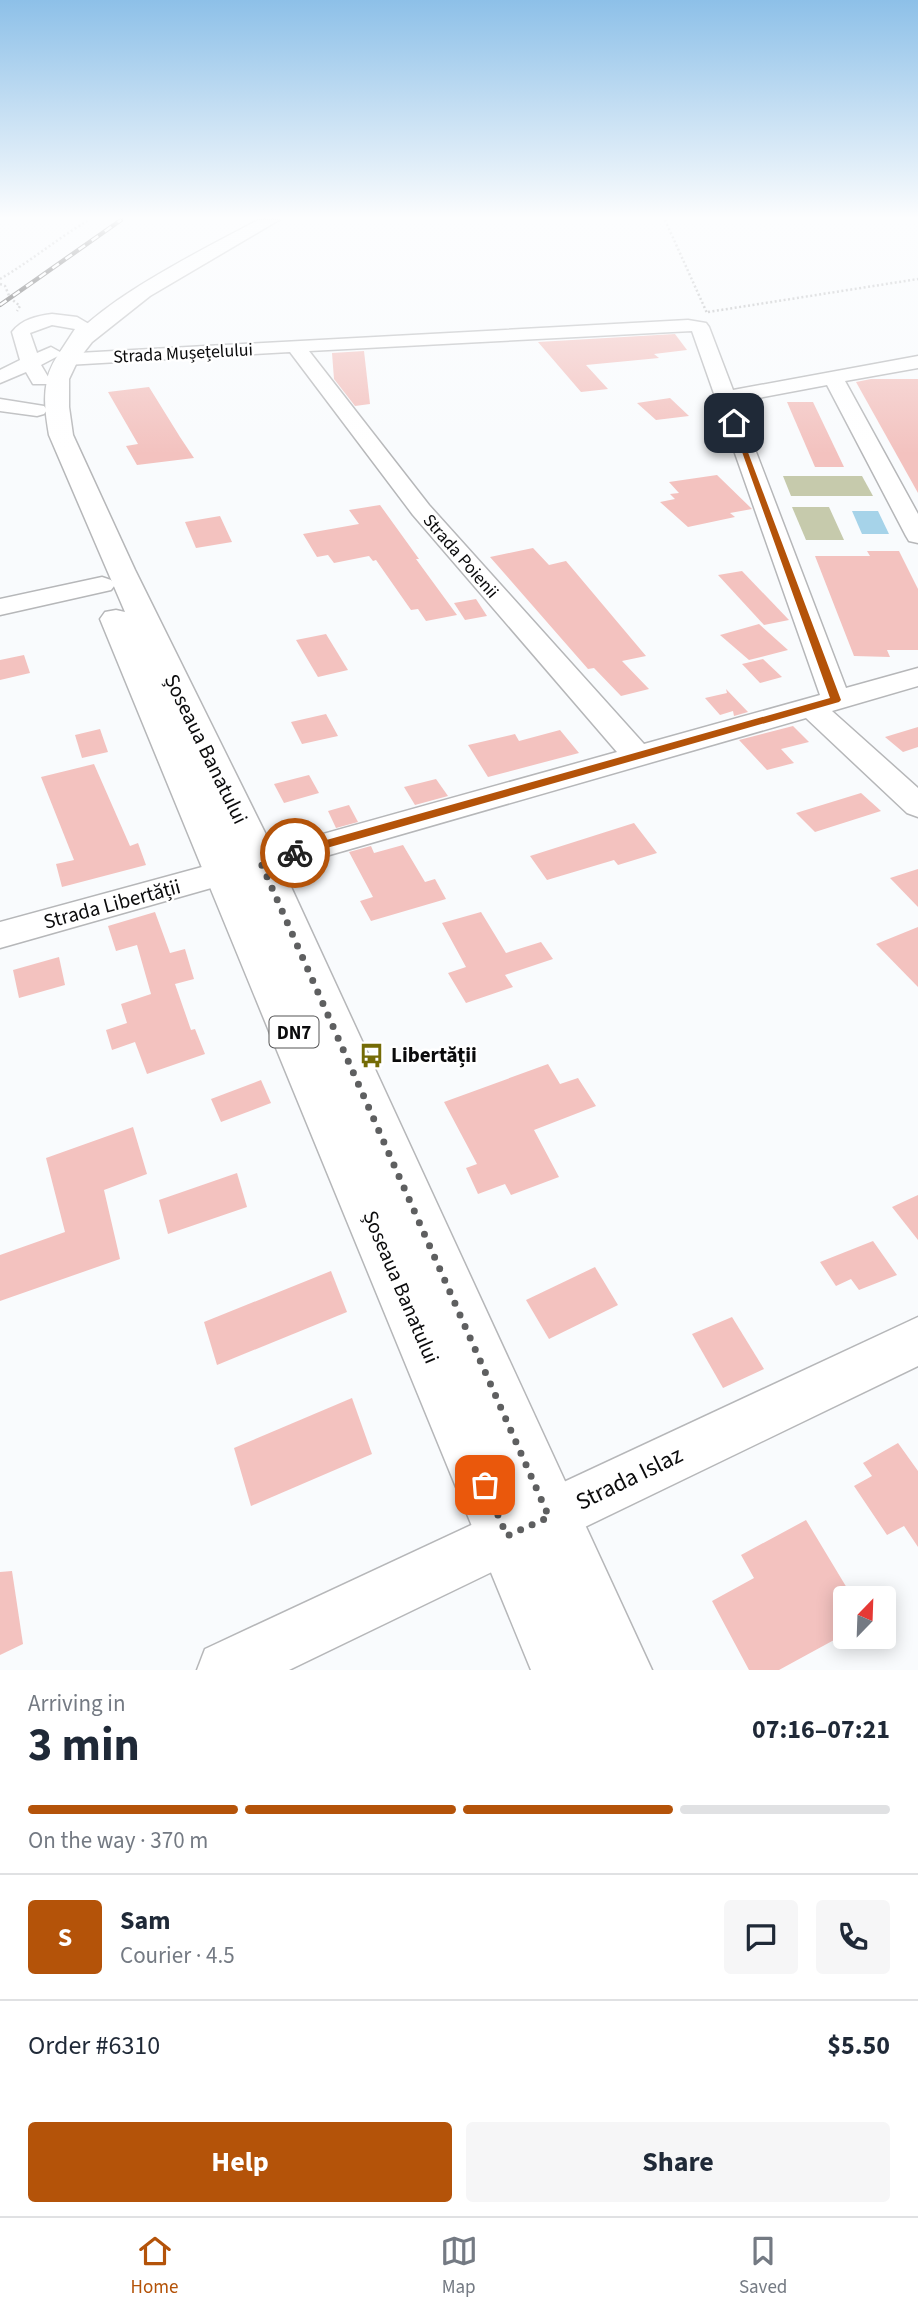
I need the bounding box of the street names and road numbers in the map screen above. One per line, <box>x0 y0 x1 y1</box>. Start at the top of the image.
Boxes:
street label: Strada Mușețelului <box>112 337 254 370</box>
street label: Strada Poienii <box>417 509 504 604</box>
street label: Șoseaua Banatului <box>157 669 255 829</box>
street label: Strada Libertății <box>40 871 184 937</box>
road number: DN7 <box>270 1016 318 1048</box>
street label: Șoseaua Banatului <box>355 1206 447 1368</box>
street label: Strada Islaz <box>570 1437 689 1519</box>

